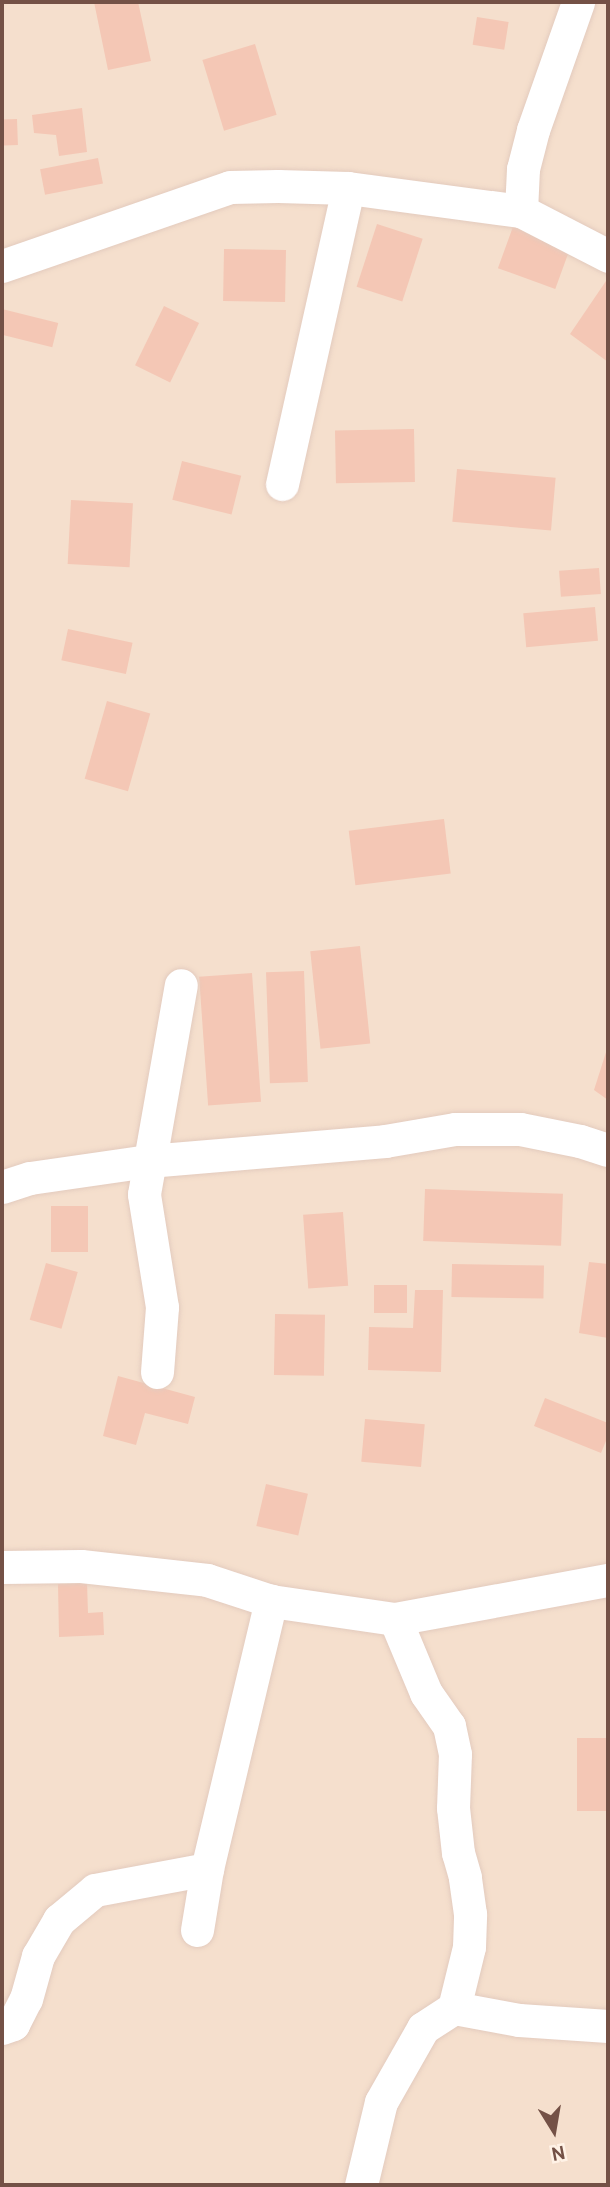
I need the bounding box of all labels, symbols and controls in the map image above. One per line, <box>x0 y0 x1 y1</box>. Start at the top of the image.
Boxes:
north arrow <box>519 2096 589 2166</box>
text: N <box>549 2139 567 2165</box>

